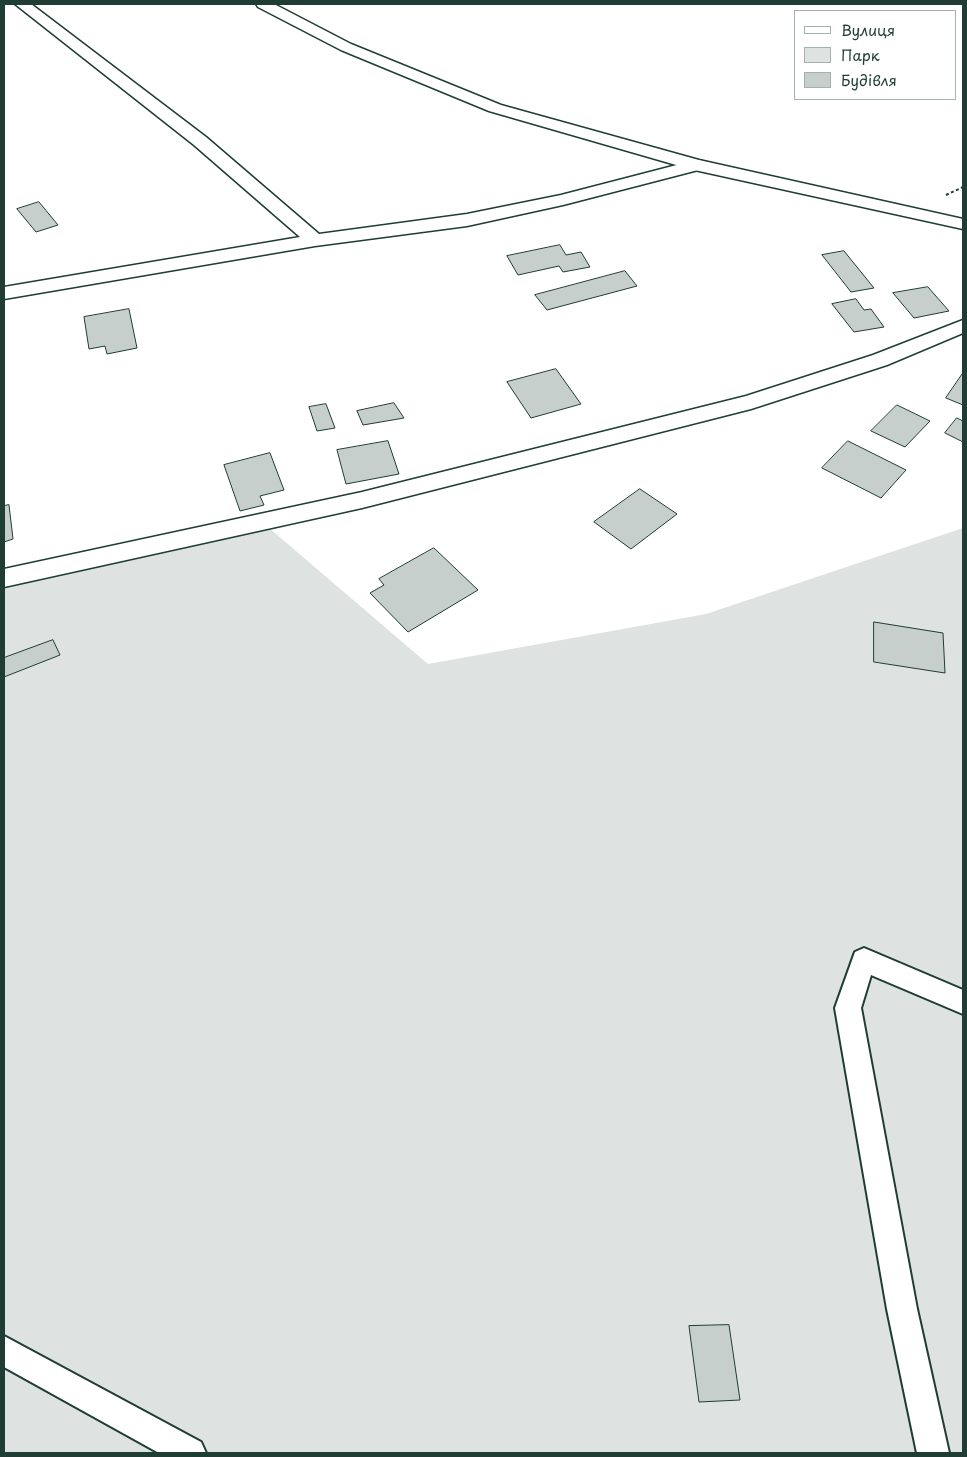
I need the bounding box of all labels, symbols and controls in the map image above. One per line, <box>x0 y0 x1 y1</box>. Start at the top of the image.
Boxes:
legend <box>794 10 957 100</box>
text: Вулиця <box>841 18 895 41</box>
text: Парк <box>841 43 880 66</box>
text: Будівля <box>841 68 897 91</box>

